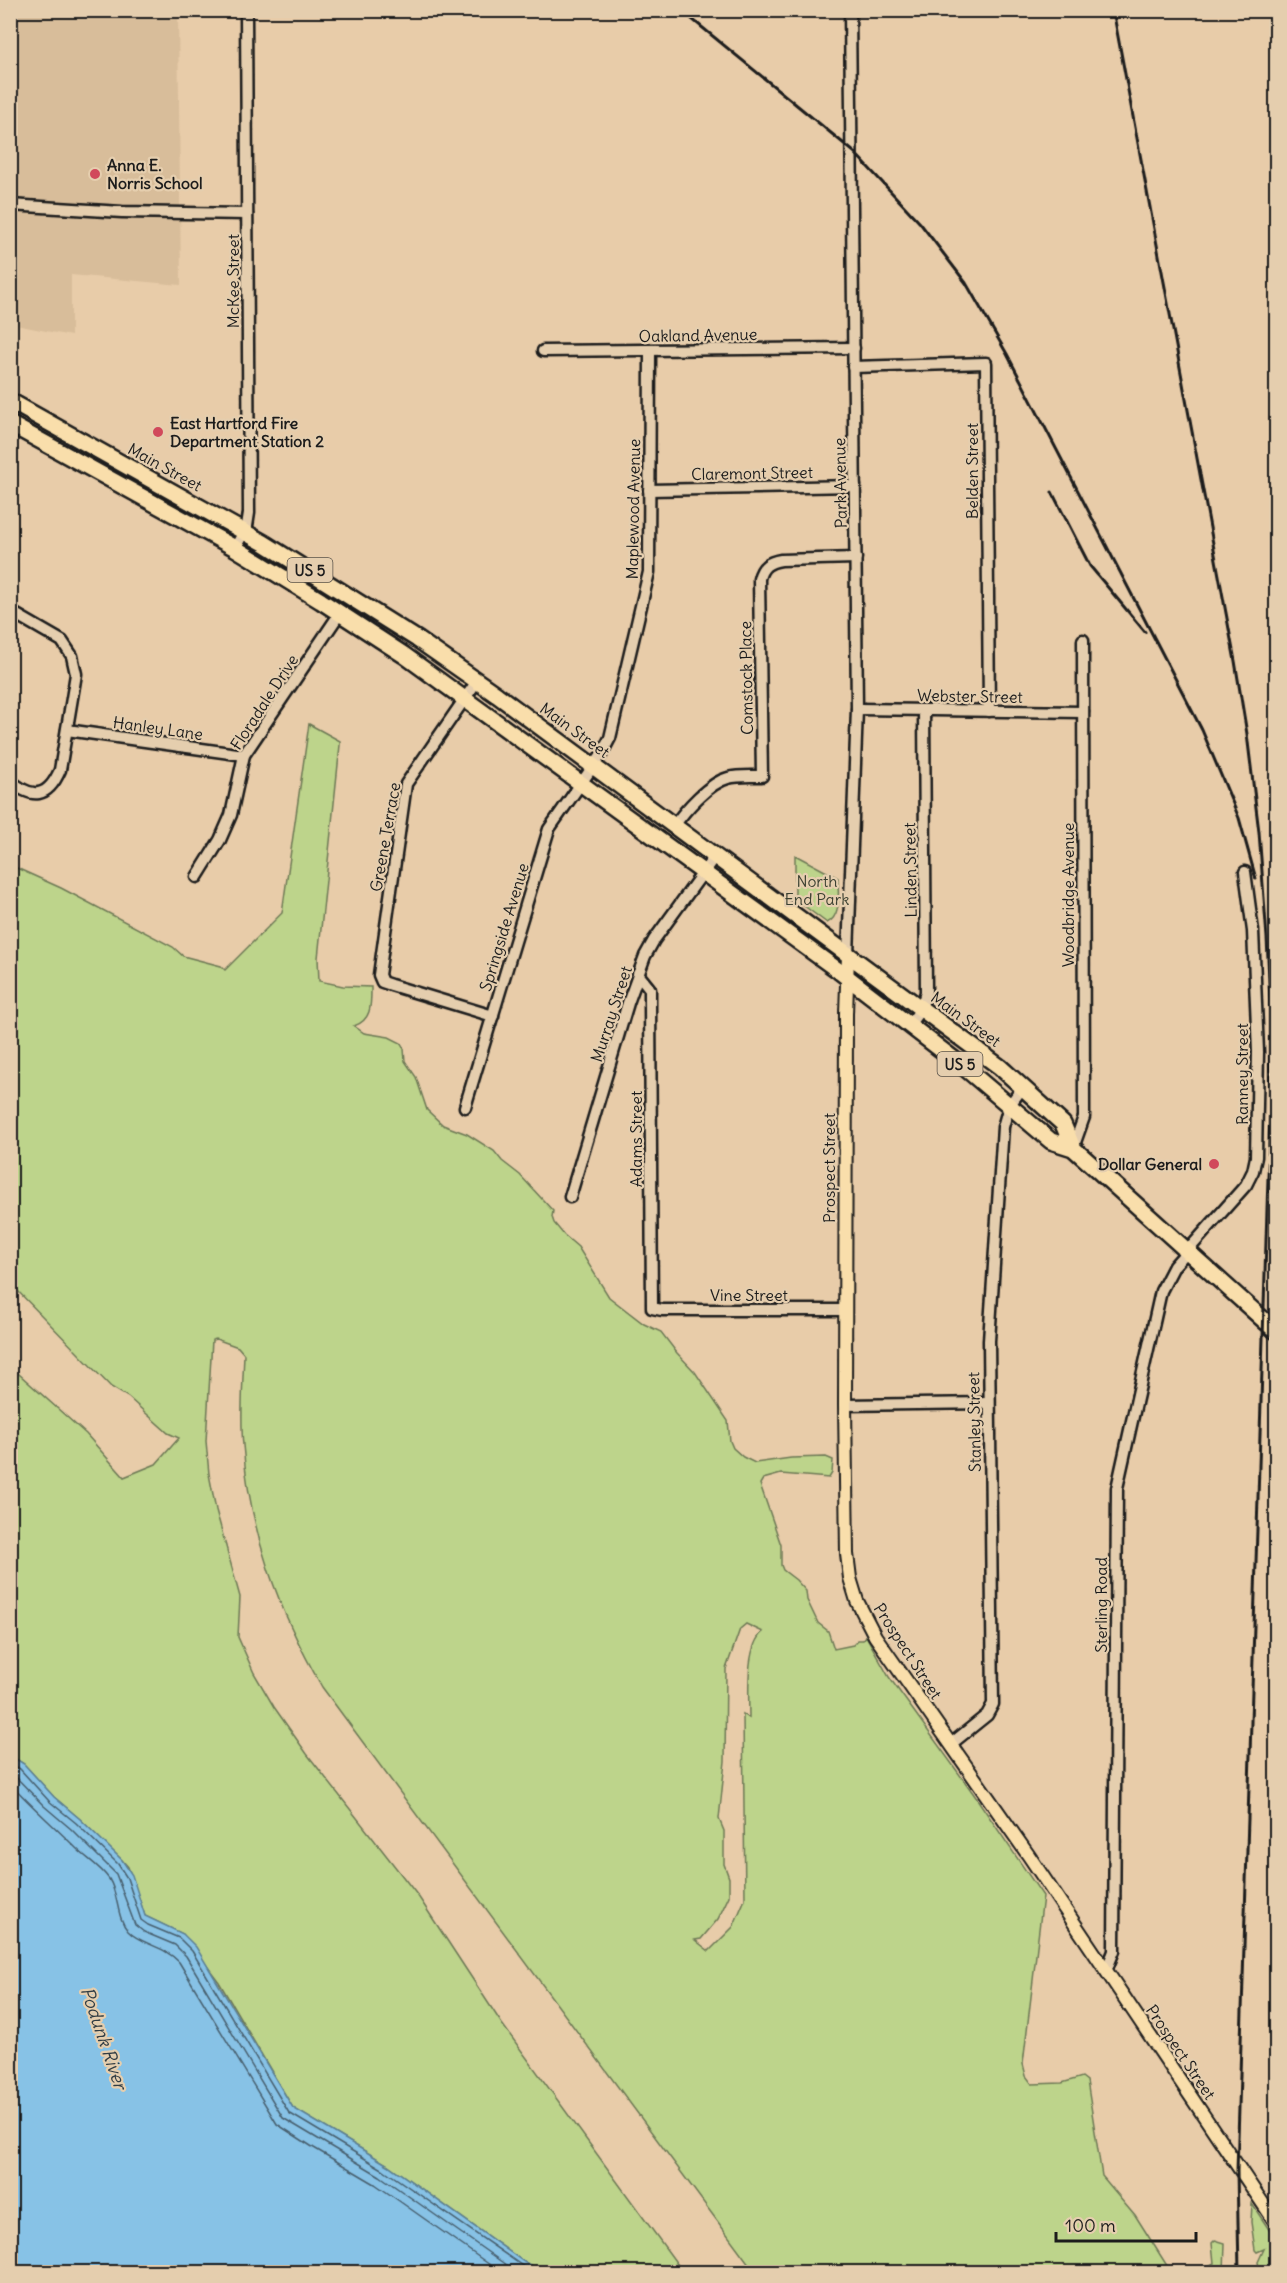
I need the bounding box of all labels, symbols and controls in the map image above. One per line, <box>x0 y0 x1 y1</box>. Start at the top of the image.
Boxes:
place label: Anna E. Norris School <box>107 155 202 193</box>
marker: Anna E. Norris School <box>88 167 102 181</box>
street label: McKee Street <box>223 233 243 328</box>
street label: Oakland Avenue <box>639 324 757 346</box>
place label: East Hartford Fire Department Station 2 <box>170 413 324 452</box>
street label: Belden Street <box>962 422 982 519</box>
marker: East Hartford Fire Department Station 2 <box>151 425 165 439</box>
street label: Maplewood Avenue <box>622 438 644 580</box>
street label: Park Avenue <box>829 438 851 528</box>
street label: Main Street <box>125 439 206 496</box>
street label: Claremont Street <box>691 462 814 484</box>
road number: US 5 <box>288 558 332 582</box>
street label: Comstock Place <box>735 621 757 735</box>
street label: Floradale Drive <box>226 651 302 753</box>
street label: Webster Street <box>917 685 1024 707</box>
street label: Main Street <box>536 698 614 762</box>
street label: Hanley Lane <box>112 712 204 744</box>
street label: Greene Terrace <box>366 781 404 893</box>
street label: Linden Street <box>899 822 921 918</box>
street label: Woodbridge Avenue <box>1058 823 1078 967</box>
street label: Springside Avenue <box>475 861 533 993</box>
park label: North End Park <box>785 871 849 909</box>
street label: Murray Street <box>586 963 636 1065</box>
street label: Main Street <box>927 987 1005 1051</box>
street label: Ranney Street <box>1232 1022 1252 1125</box>
road number: US 5 <box>938 1052 982 1076</box>
street label: Adams Street <box>626 1090 646 1187</box>
street label: Prospect Street <box>819 1112 839 1223</box>
place label: Dollar General <box>1098 1154 1202 1174</box>
marker: Dollar General <box>1207 1157 1221 1171</box>
street label: Vine Street <box>710 1285 789 1305</box>
street label: Stanley Street <box>963 1371 985 1472</box>
street label: Sterling Road <box>1091 1557 1111 1653</box>
street label: Prospect Street <box>870 1599 947 1703</box>
water label: Podunk River <box>76 1984 133 2095</box>
street label: Prospect Street <box>1142 2001 1220 2104</box>
scale bar <box>1056 2205 1196 2243</box>
text: 100 m <box>1065 2214 1116 2237</box>

